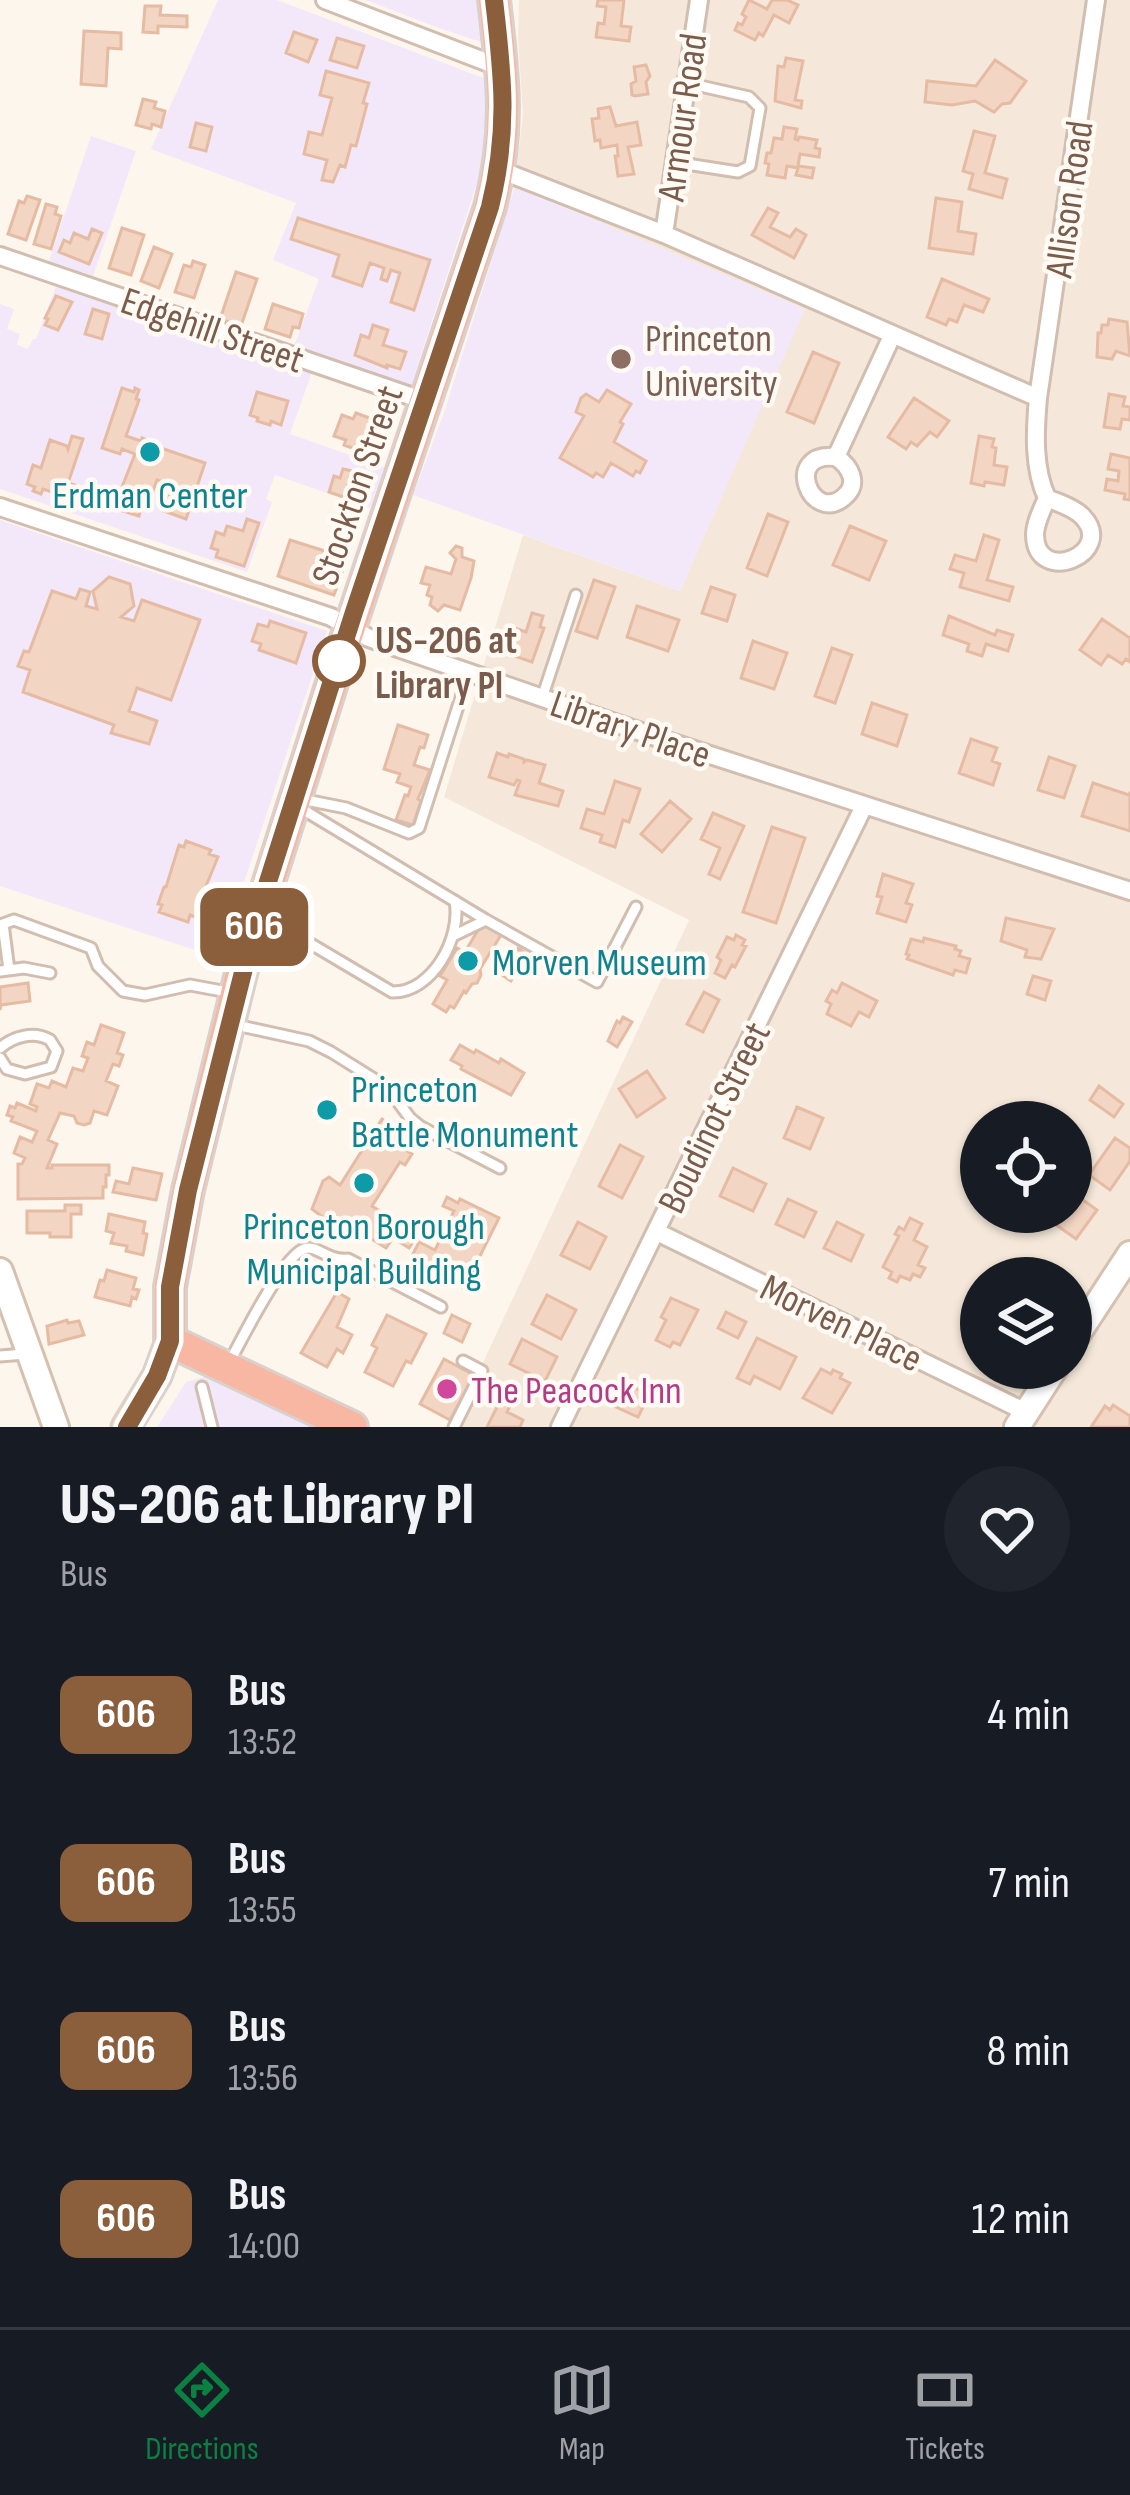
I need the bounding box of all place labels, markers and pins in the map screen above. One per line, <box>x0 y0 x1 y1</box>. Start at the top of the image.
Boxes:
place label: Princeton University <box>645 316 778 408</box>
marker: Princeton University <box>608 346 634 372</box>
marker: Erdman Center <box>137 439 163 465</box>
place label: Erdman Center <box>52 473 248 520</box>
place label: US-206 at Library Pl <box>375 618 517 710</box>
marker: US-206 at Library Pl <box>314 636 364 686</box>
place label: Morven Museum <box>492 940 707 987</box>
marker: Morven Museum <box>455 948 481 974</box>
place label: Princeton Battle Monument <box>351 1067 578 1159</box>
marker: Princeton Battle Monument <box>314 1097 340 1123</box>
marker: Princeton Borough Municipal Building <box>351 1170 377 1196</box>
place label: Princeton Borough Municipal Building <box>243 1204 485 1296</box>
place label: The Peacock Inn <box>471 1368 682 1415</box>
marker: The Peacock Inn <box>434 1376 460 1402</box>

